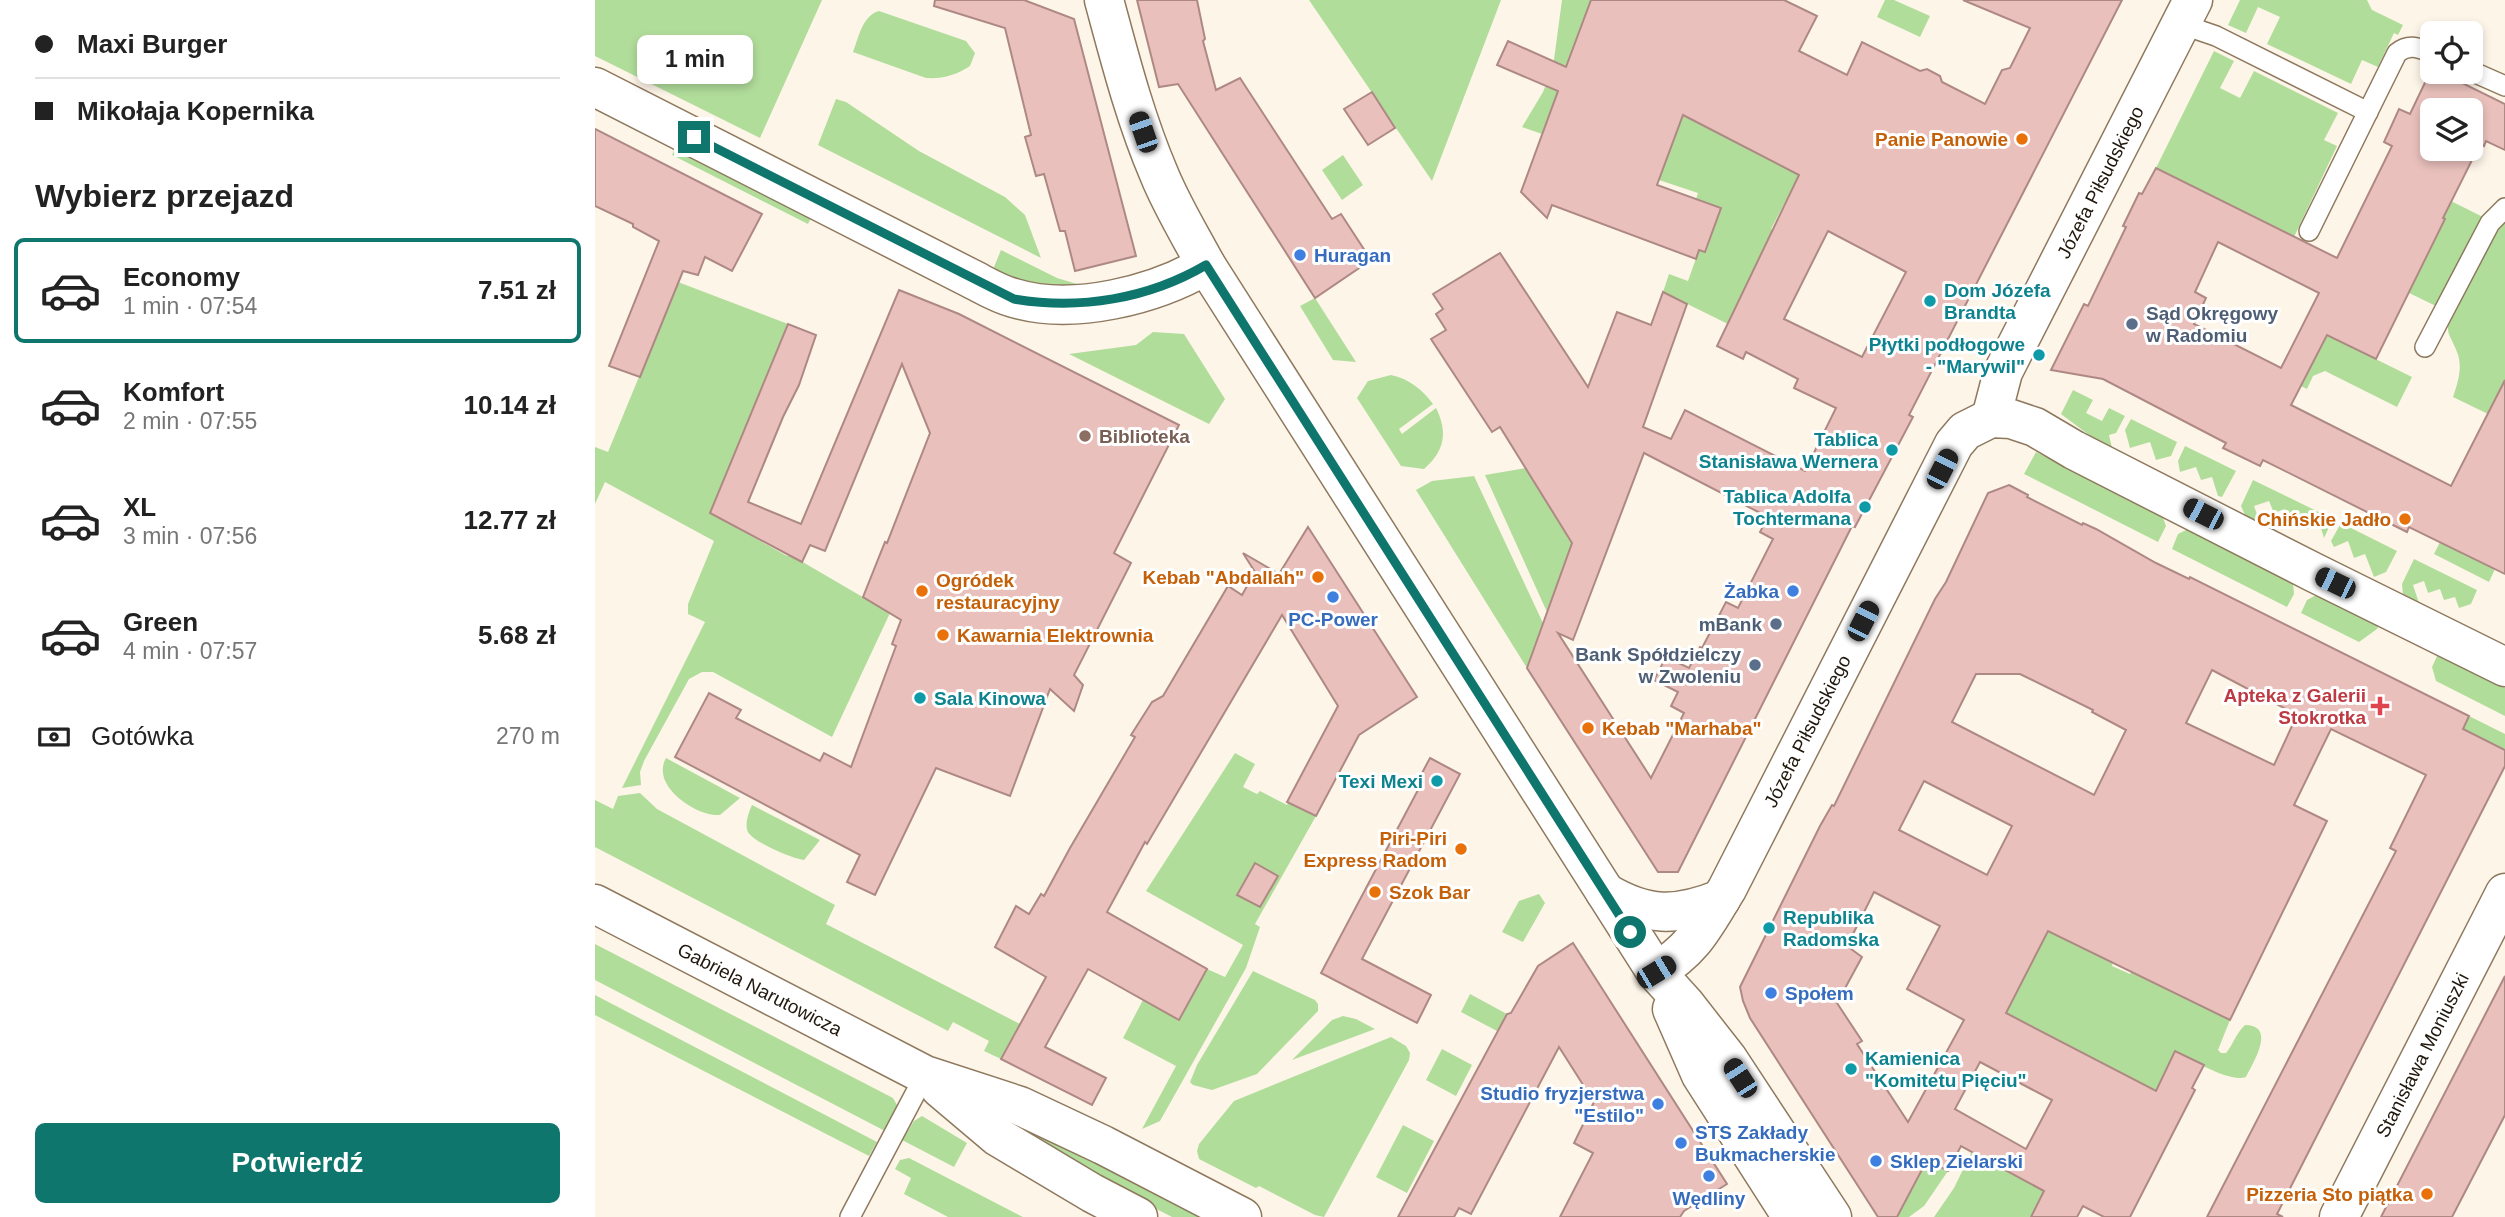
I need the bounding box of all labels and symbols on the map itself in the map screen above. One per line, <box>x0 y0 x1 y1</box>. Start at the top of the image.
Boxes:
callout: 1 min <box>636 36 752 85</box>
street label: Józefa Piłsudskiego <box>2053 103 2148 262</box>
car <box>1127 109 1160 155</box>
route end <box>678 121 710 153</box>
place label: Panie Panowie <box>1875 129 2008 150</box>
marker: Panie Panowie <box>2014 131 2030 147</box>
place label: Huragan <box>1314 245 1391 266</box>
marker: Huragan <box>1292 247 1308 263</box>
place label: Dom Józefa Brandta <box>1944 280 2051 323</box>
marker: Dom Józefa Brandta <box>1922 293 1938 309</box>
place label: Sąd Okręgowy w Radomiu <box>2145 303 2278 346</box>
marker: Sąd Okręgowy w Radomiu <box>2124 316 2140 332</box>
place label: Płytki podłogowe - "Marywil" <box>1869 334 2025 377</box>
marker: Płytki podłogowe - "Marywil" <box>2031 347 2047 363</box>
place label: Biblioteka <box>1099 426 1190 447</box>
marker: Biblioteka <box>1077 428 1093 444</box>
place label: Tablica Stanisława Wernera <box>1699 429 1878 472</box>
marker: Tablica Stanisława Wernera <box>1884 442 1900 458</box>
car <box>1924 446 1961 492</box>
place label: Tablica Adolfa Tochtermana <box>1723 486 1851 529</box>
car <box>2180 495 2227 533</box>
marker: Tablica Adolfa Tochtermana <box>1857 499 1873 515</box>
place label: Chińskie Jadło <box>2257 509 2391 530</box>
marker: Chińskie Jadło <box>2397 511 2413 527</box>
car <box>2312 564 2359 602</box>
place label: Kebab "Abdallah" <box>1142 567 1304 588</box>
marker: Kebab "Abdallah" <box>1310 569 1326 585</box>
place label: Ogródek restauracyjny <box>936 570 1060 613</box>
place label: Żabka <box>1724 581 1779 602</box>
marker: Ogródek restauracyjny <box>914 583 930 599</box>
marker: Żabka <box>1785 583 1801 599</box>
marker: PC-Power <box>1325 589 1341 605</box>
car <box>1845 598 1882 644</box>
place label: PC-Power <box>1288 609 1378 630</box>
place label: mBank <box>1699 614 1762 635</box>
marker: mBank <box>1768 616 1784 632</box>
place label: Kawarnia Elektrownia <box>957 625 1154 646</box>
marker: Kawarnia Elektrownia <box>935 627 951 643</box>
place label: Bank Spółdzielczy w Zwoleniu <box>1575 644 1741 687</box>
street label: Józefa Piłsudskiego <box>1760 652 1855 811</box>
marker: Bank Spółdzielczy w Zwoleniu <box>1747 657 1763 673</box>
place label: Apteka z Galerii Stokrotka <box>2223 685 2366 728</box>
place label: Sala Kinowa <box>934 688 1046 709</box>
marker: Sala Kinowa <box>912 690 928 706</box>
marker: Apteka z Galerii Stokrotka <box>2372 698 2388 714</box>
place label: Kebab "Marhaba" <box>1602 718 1762 739</box>
marker: Kebab "Marhaba" <box>1580 720 1596 736</box>
place label: Texi Mexi <box>1339 771 1423 792</box>
marker: Texi Mexi <box>1429 773 1445 789</box>
place label: Piri-Piri Express Radom <box>1303 828 1447 871</box>
marker: Piri-Piri Express Radom <box>1453 841 1469 857</box>
place label: Szok Bar <box>1389 882 1471 903</box>
marker: Szok Bar <box>1367 884 1383 900</box>
place label: Republika Radomska <box>1783 907 1880 950</box>
route start <box>1614 916 1646 948</box>
marker: Republika Radomska <box>1761 920 1777 936</box>
street label: Gabriela Narutowicza <box>674 939 846 1040</box>
car <box>1633 952 1680 992</box>
street label: Stanisława Moniuszki <box>2372 970 2473 1141</box>
place label: Społem <box>1785 983 1854 1004</box>
marker: Społem <box>1763 985 1779 1001</box>
place label: Kamienica "Komitetu Pięciu" <box>1865 1048 2027 1091</box>
car <box>1720 1055 1761 1101</box>
marker: Kamienica "Komitetu Pięciu" <box>1843 1061 1859 1077</box>
place label: Studio fryzjerstwa "Estilo" <box>1480 1083 1644 1126</box>
marker: Studio fryzjerstwa "Estilo" <box>1650 1096 1666 1112</box>
place label: STS Zakłady Bukmacherskie <box>1695 1122 1835 1165</box>
marker: STS Zakłady Bukmacherskie <box>1673 1135 1689 1151</box>
place label: Sklep Zielarski <box>1890 1151 2023 1172</box>
marker: Sklep Zielarski <box>1868 1153 1884 1169</box>
marker: Wędliny <box>1701 1168 1717 1184</box>
place label: Pizzeria Sto piątka <box>2246 1184 2413 1205</box>
marker: Pizzeria Sto piątka <box>2419 1186 2435 1202</box>
place label: Wędliny <box>1673 1188 1746 1209</box>

